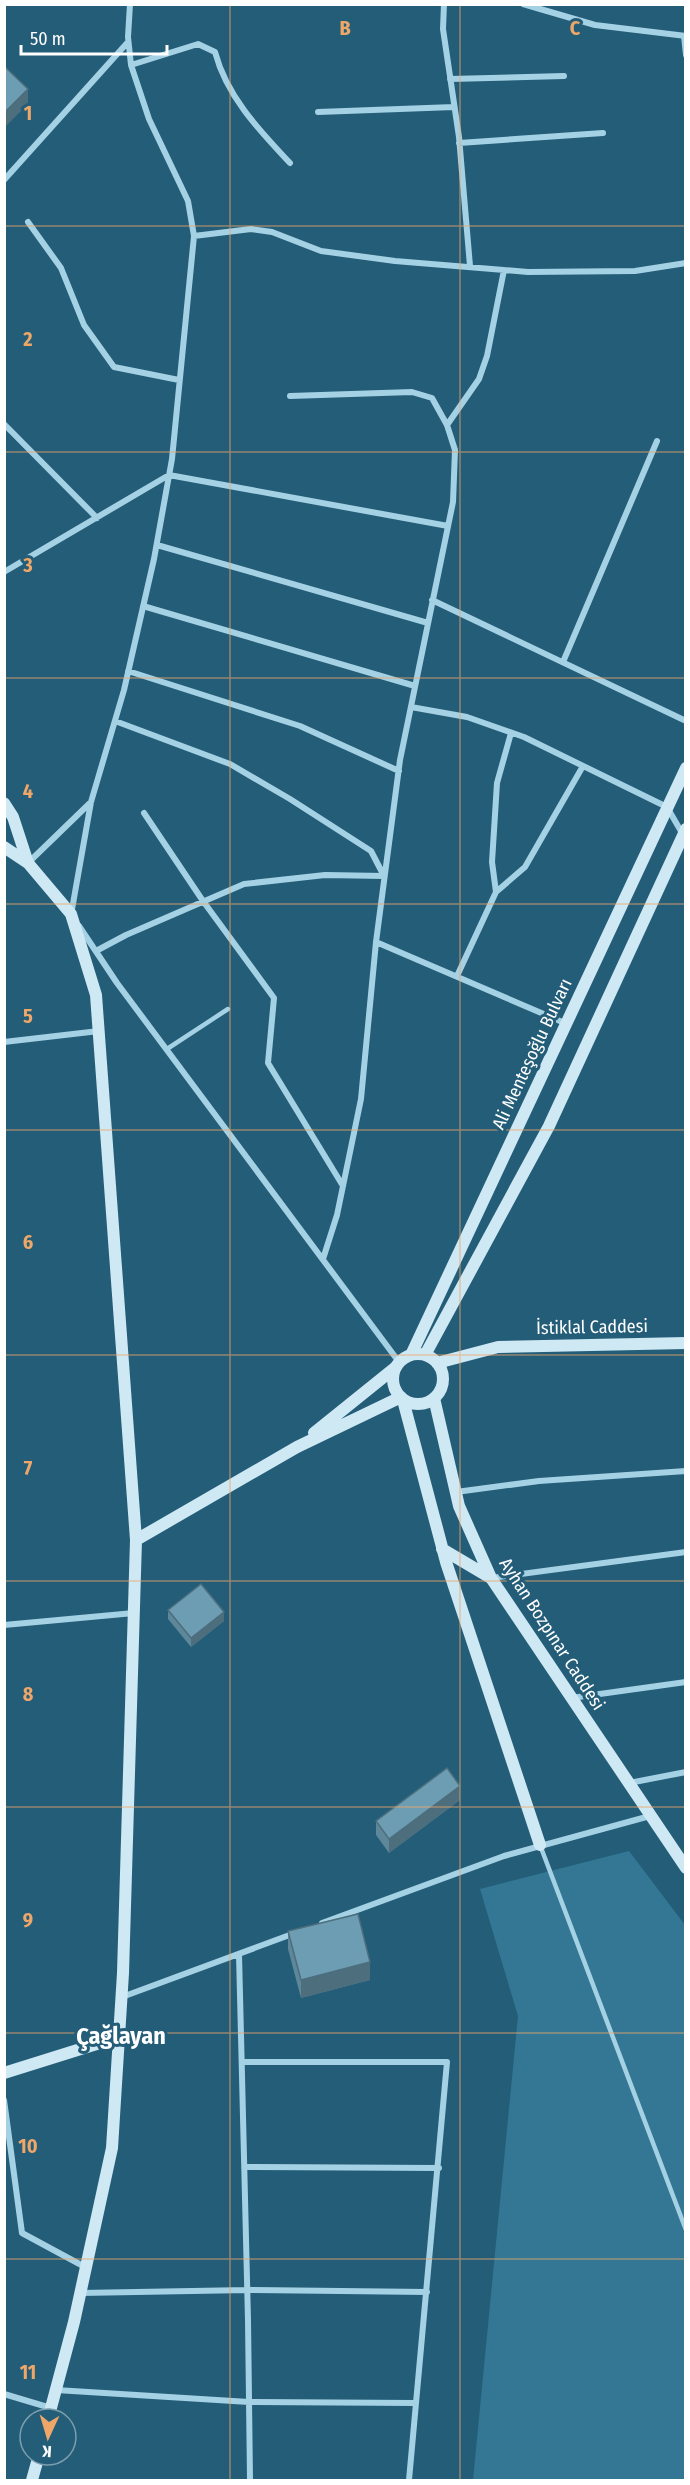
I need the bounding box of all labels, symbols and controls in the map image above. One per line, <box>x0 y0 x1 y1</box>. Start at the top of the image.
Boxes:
text: B <box>339 16 351 40</box>
text: C <box>570 16 581 40</box>
scale bar <box>21 18 166 56</box>
text: 50 m <box>30 28 66 50</box>
text: 1 <box>24 101 32 125</box>
text: 2 <box>22 327 33 351</box>
text: 3 <box>22 553 33 577</box>
text: 4 <box>23 779 33 803</box>
street label: Ali Menteşoğlu Bulvarı <box>487 975 577 1133</box>
text: 5 <box>23 1004 33 1028</box>
text: 6 <box>23 1230 33 1254</box>
street label: İstiklal Caddesi <box>536 1315 648 1339</box>
text: 7 <box>24 1456 33 1480</box>
street label: Ayhan Bozpınar Caddesi <box>495 1554 609 1714</box>
text: 8 <box>23 1682 34 1706</box>
text: 9 <box>23 1908 33 1932</box>
district label: Çağlayan <box>76 2022 166 2051</box>
text: 10 <box>18 2134 38 2158</box>
text: 11 <box>20 2360 36 2384</box>
north arrow <box>18 2407 78 2467</box>
text: K <box>41 2442 52 2461</box>

